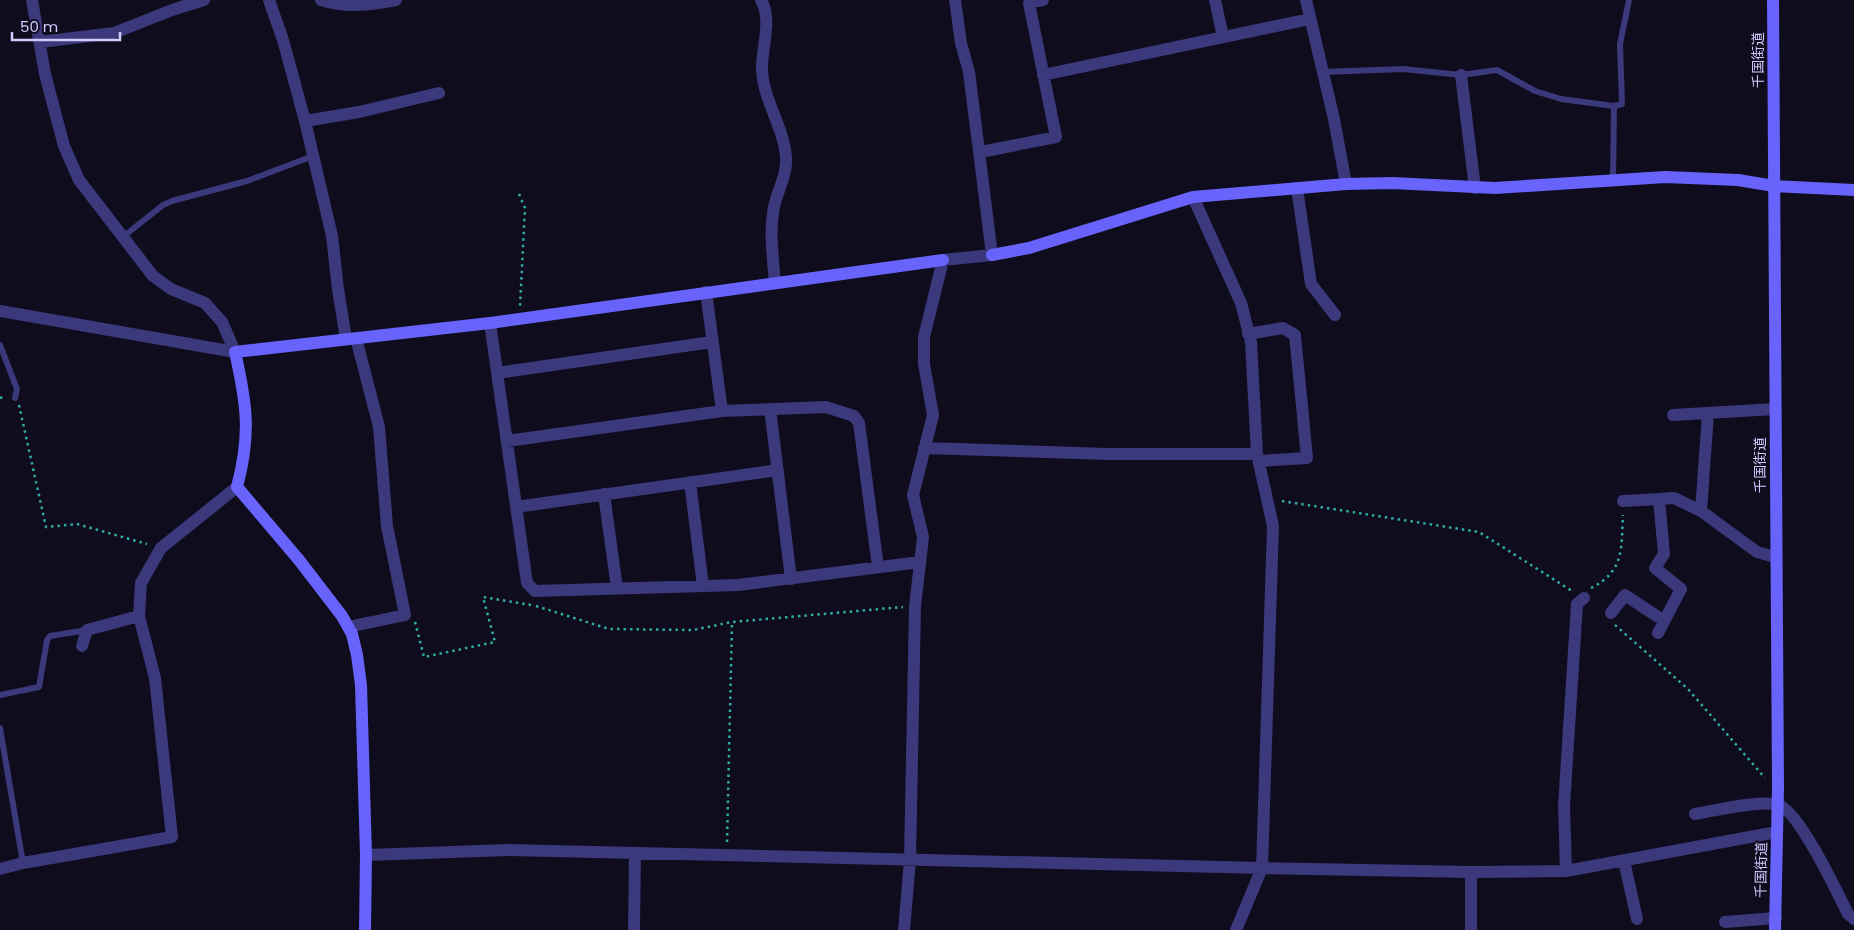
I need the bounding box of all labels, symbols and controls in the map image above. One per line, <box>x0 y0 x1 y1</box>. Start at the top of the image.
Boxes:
scale bar <box>12 10 120 42</box>
text: 50 m <box>20 16 58 37</box>
street label: 千国街道 <box>1748 32 1768 88</box>
street label: 千国街道 <box>1750 437 1770 493</box>
street label: 千国街道 <box>1751 842 1771 898</box>

